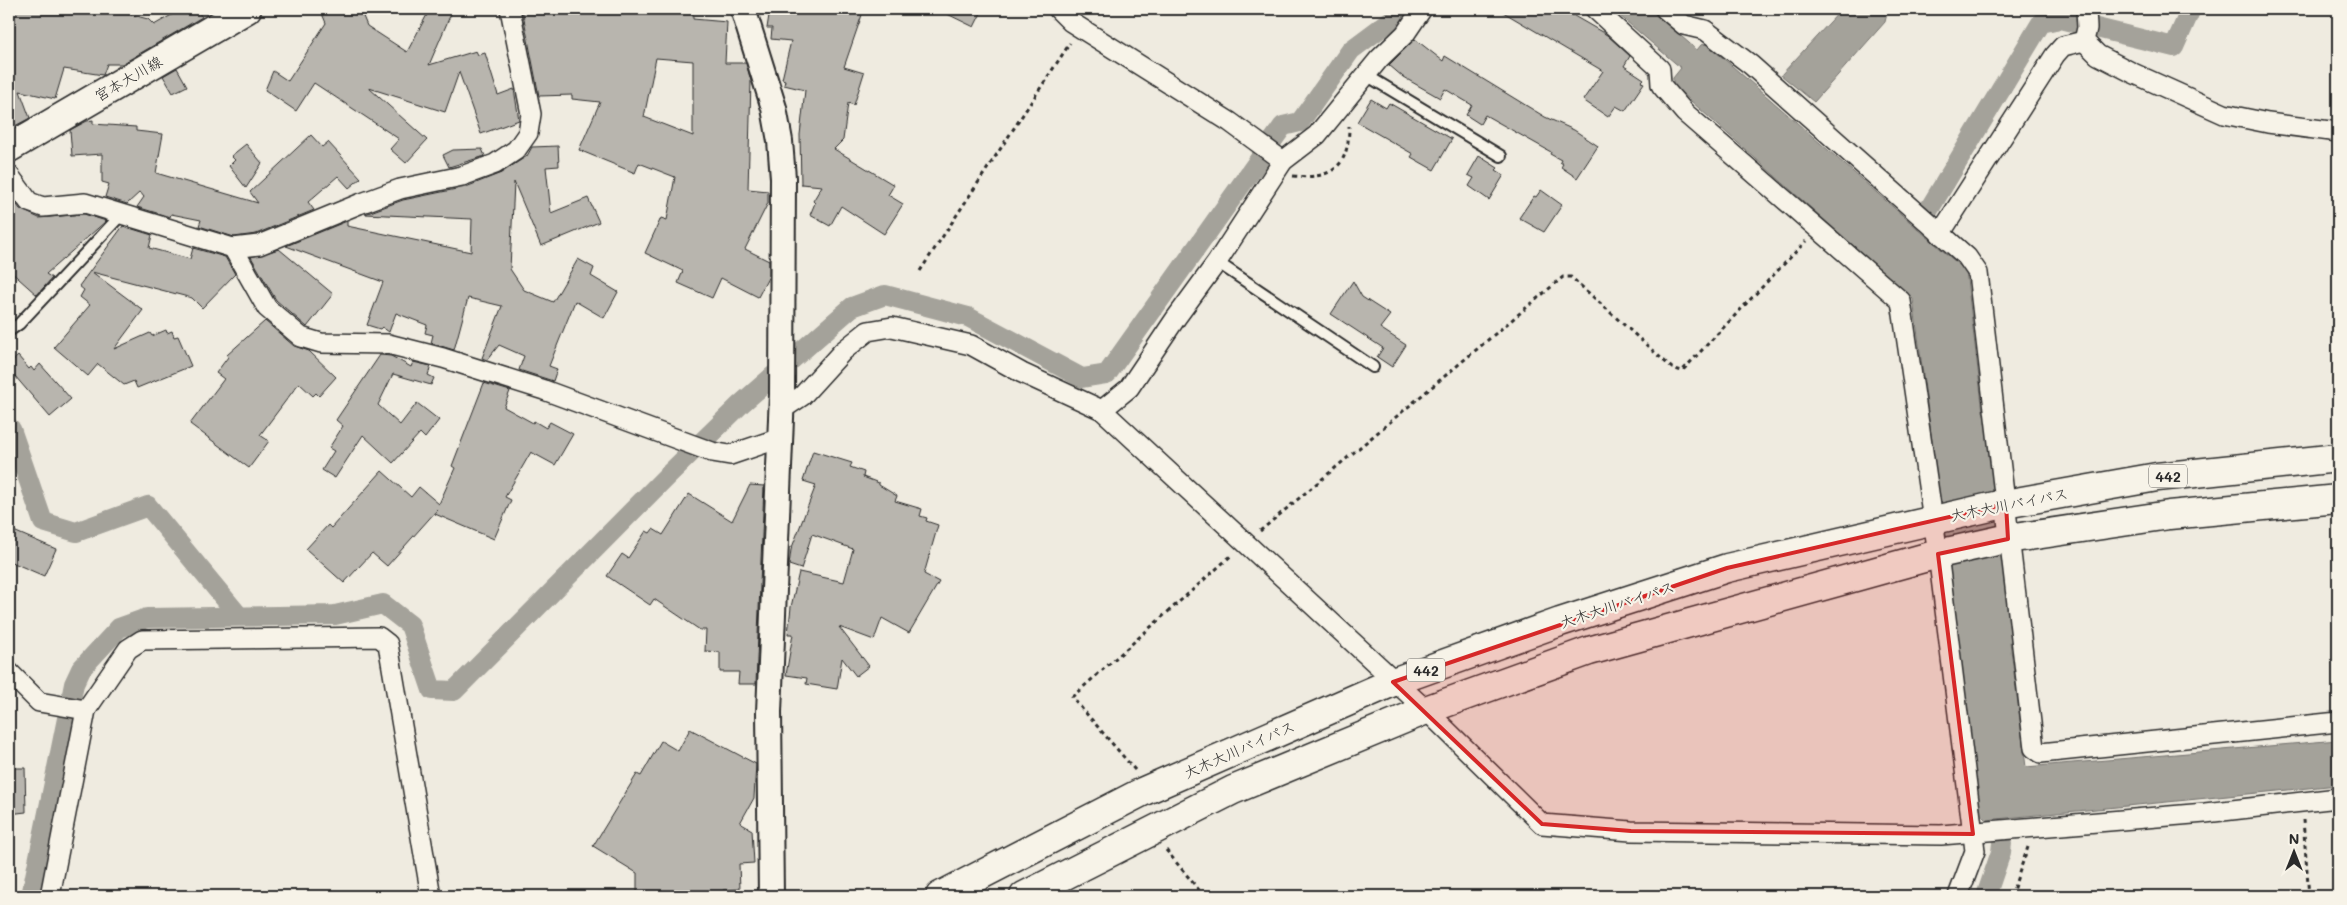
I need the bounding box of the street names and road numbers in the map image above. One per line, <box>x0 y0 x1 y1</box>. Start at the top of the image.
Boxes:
street label: 宮本大川線 <box>91 51 165 105</box>
road number: 442 <box>2149 464 2187 488</box>
street label: 大木大川バイパス <box>1948 483 2070 525</box>
street label: 大木大川バイパス <box>1557 576 1677 632</box>
road number: 442 <box>1407 658 1445 682</box>
street label: 大木大川バイパス <box>1180 716 1298 782</box>

